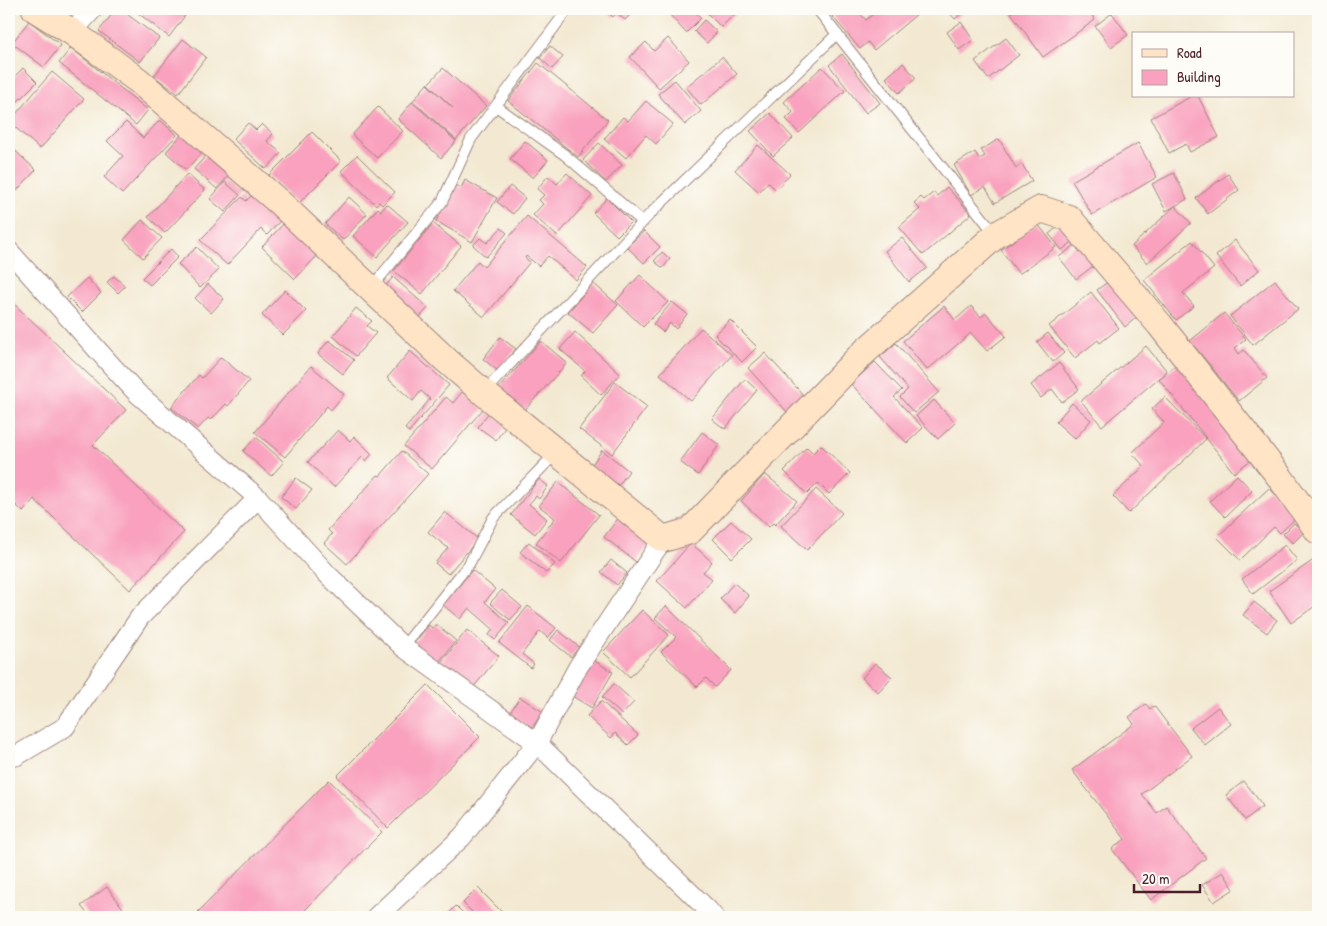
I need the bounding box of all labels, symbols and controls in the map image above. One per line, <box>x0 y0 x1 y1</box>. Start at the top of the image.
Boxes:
legend <box>1132 32 1294 98</box>
text: Road <box>1177 42 1202 63</box>
text: Building <box>1177 66 1221 87</box>
scale bar <box>1134 861 1201 893</box>
text: 20 m <box>1142 868 1169 889</box>

